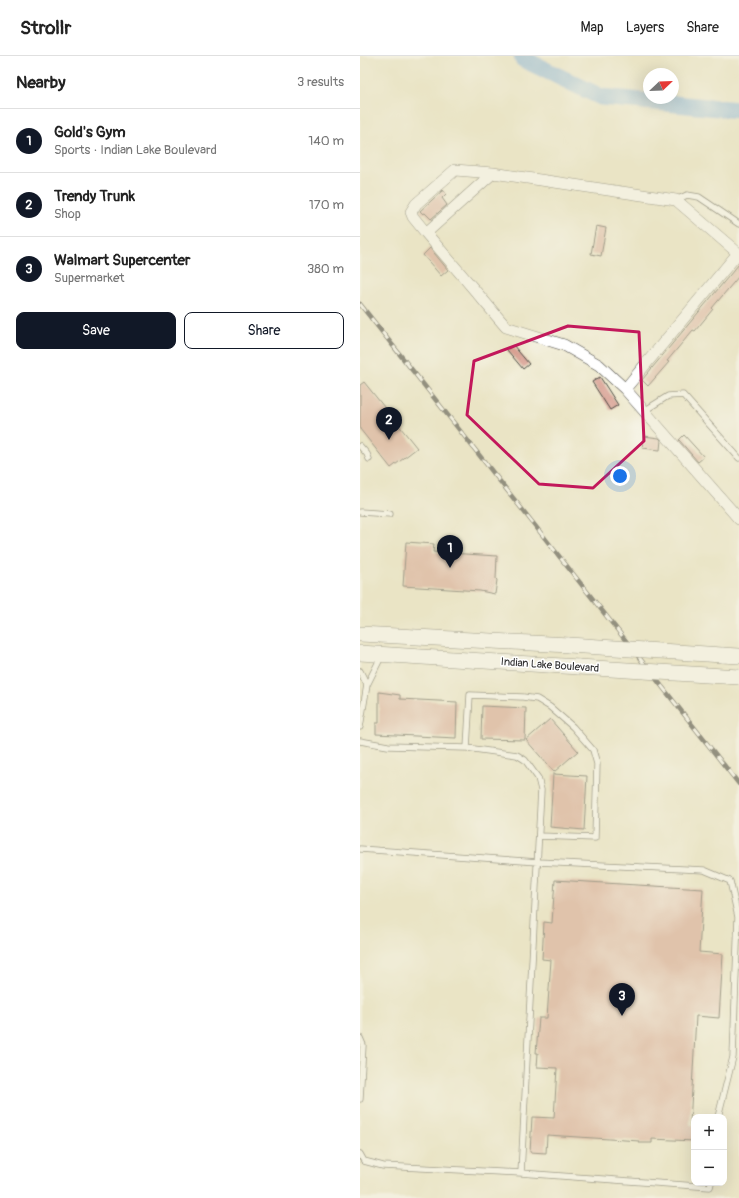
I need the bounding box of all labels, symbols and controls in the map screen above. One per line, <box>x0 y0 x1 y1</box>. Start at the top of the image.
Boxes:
text: Strollr <box>20 16 71 40</box>
text: Map <box>581 19 604 36</box>
text: Layers <box>626 19 664 36</box>
text: Share <box>686 19 719 36</box>
north arrow <box>643 68 679 104</box>
text: Nearby <box>16 72 65 93</box>
text: 3 results <box>297 74 344 90</box>
text: Gold's Gym <box>54 123 126 142</box>
text: 1 <box>26 133 32 149</box>
text: 140 m <box>308 133 344 149</box>
text: Sports · Indian Lake Boulevard <box>54 142 217 158</box>
text: Trendy Trunk <box>54 187 135 206</box>
text: 2 <box>25 197 33 213</box>
text: 170 m <box>309 197 344 213</box>
text: Shop <box>54 206 81 222</box>
text: Walmart Supercenter <box>54 251 190 270</box>
text: 3 <box>25 261 33 277</box>
text: 380 m <box>307 261 344 277</box>
text: Supermarket <box>54 270 125 286</box>
button: Save <box>16 312 176 349</box>
button: Share <box>184 312 344 349</box>
pin: 2 <box>376 407 402 440</box>
your location <box>610 466 630 486</box>
pin: 1 <box>437 535 463 568</box>
street label: Indian Lake Boulevard <box>500 655 600 675</box>
pin: 3 <box>609 983 635 1016</box>
map controls <box>691 1114 727 1186</box>
button: + <box>691 1114 727 1150</box>
button: − <box>691 1150 727 1186</box>

